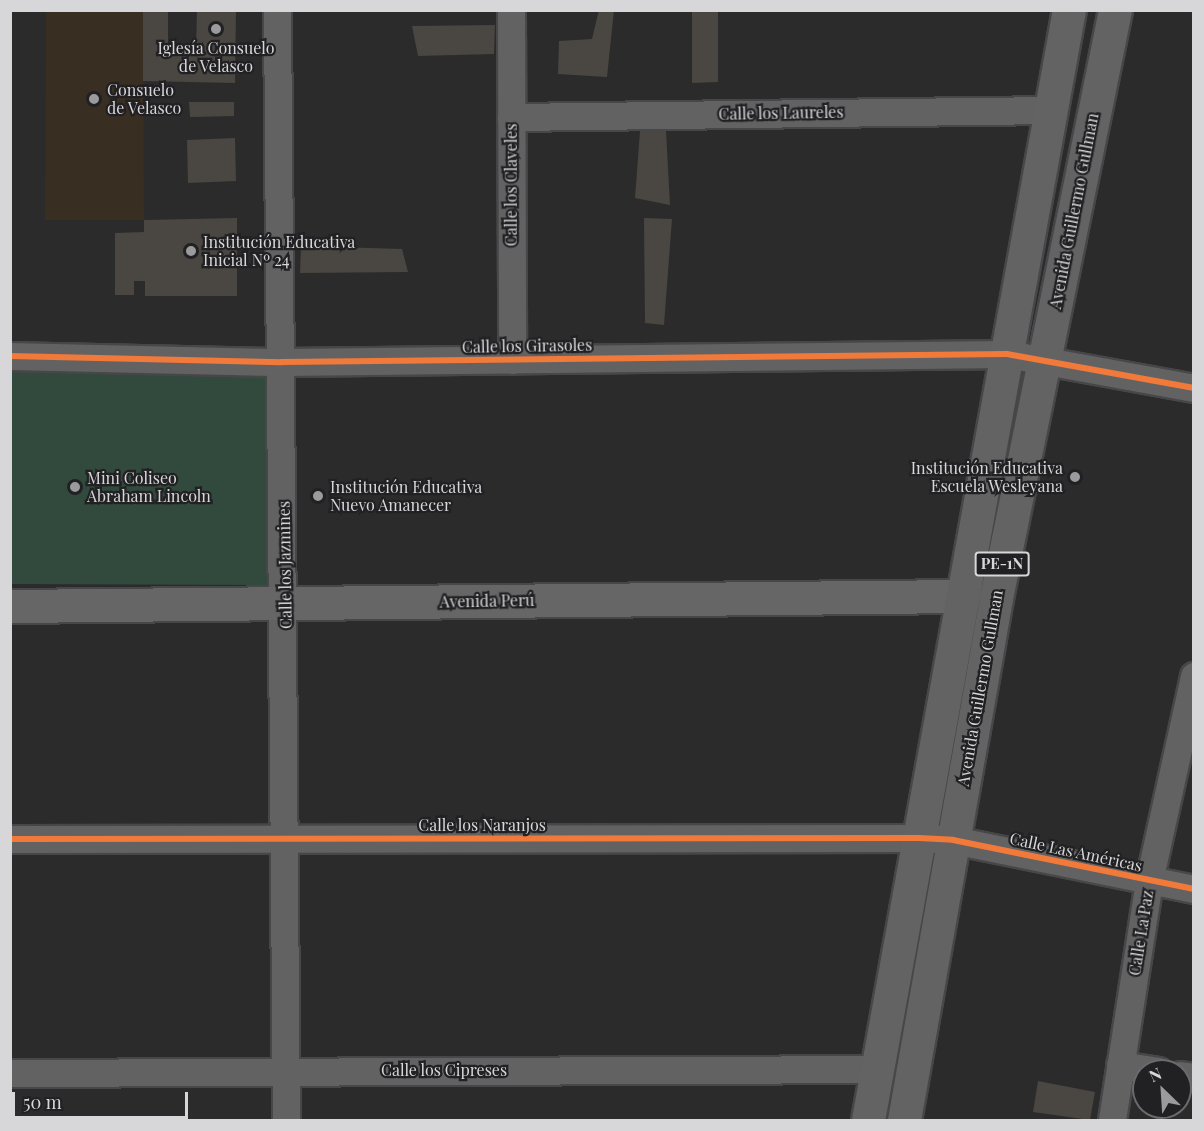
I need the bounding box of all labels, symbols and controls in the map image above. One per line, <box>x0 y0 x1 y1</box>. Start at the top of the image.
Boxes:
marker: Iglesía Consuelo de Velasco <box>209 22 223 36</box>
place label: Iglesía Consuelo de Velasco <box>157 38 275 76</box>
place label: Consuelo de Velasco <box>107 80 182 118</box>
marker: Consuelo de Velasco <box>85 90 103 108</box>
street label: Calle los Laureles <box>718 102 844 124</box>
street label: Avenida Guillermo Gullman <box>1046 111 1102 311</box>
street label: Calle los Claveles <box>501 123 521 247</box>
place label: Institución Educativa Inicial Nº 24 <box>203 232 355 270</box>
marker: Institución Educativa Inicial Nº 24 <box>184 244 198 258</box>
street label: Calle los Girasoles <box>461 335 593 357</box>
place label: Institución Educativa Escuela Wesleyana <box>911 458 1063 496</box>
place label: Mini Coliseo Abraham Lincoln <box>87 468 211 506</box>
marker: Institución Educativa Escuela Wesleyana <box>1068 470 1082 484</box>
place label: Institución Educativa Nuevo Amanecer <box>330 477 482 515</box>
marker: Mini Coliseo Abraham Lincoln <box>68 480 82 494</box>
marker: Institución Educativa Nuevo Amanecer <box>311 489 325 503</box>
street label: Calle los Jazmines <box>274 501 296 629</box>
road number: PE-1N <box>974 552 1030 576</box>
street label: Avenida Guillermo Gullman <box>953 588 1007 788</box>
street label: Avenida Perú <box>439 591 535 611</box>
street label: Calle los Naranjos <box>418 815 546 835</box>
street label: Calle Las Américas <box>1008 829 1144 875</box>
street label: Calle La Paz <box>1125 889 1157 977</box>
north arrow <box>1132 1059 1192 1119</box>
street label: Calle los Cipreses <box>381 1060 507 1080</box>
text: N <box>1145 1062 1165 1086</box>
scale bar <box>15 1080 190 1118</box>
text: 50 m <box>23 1090 62 1114</box>

